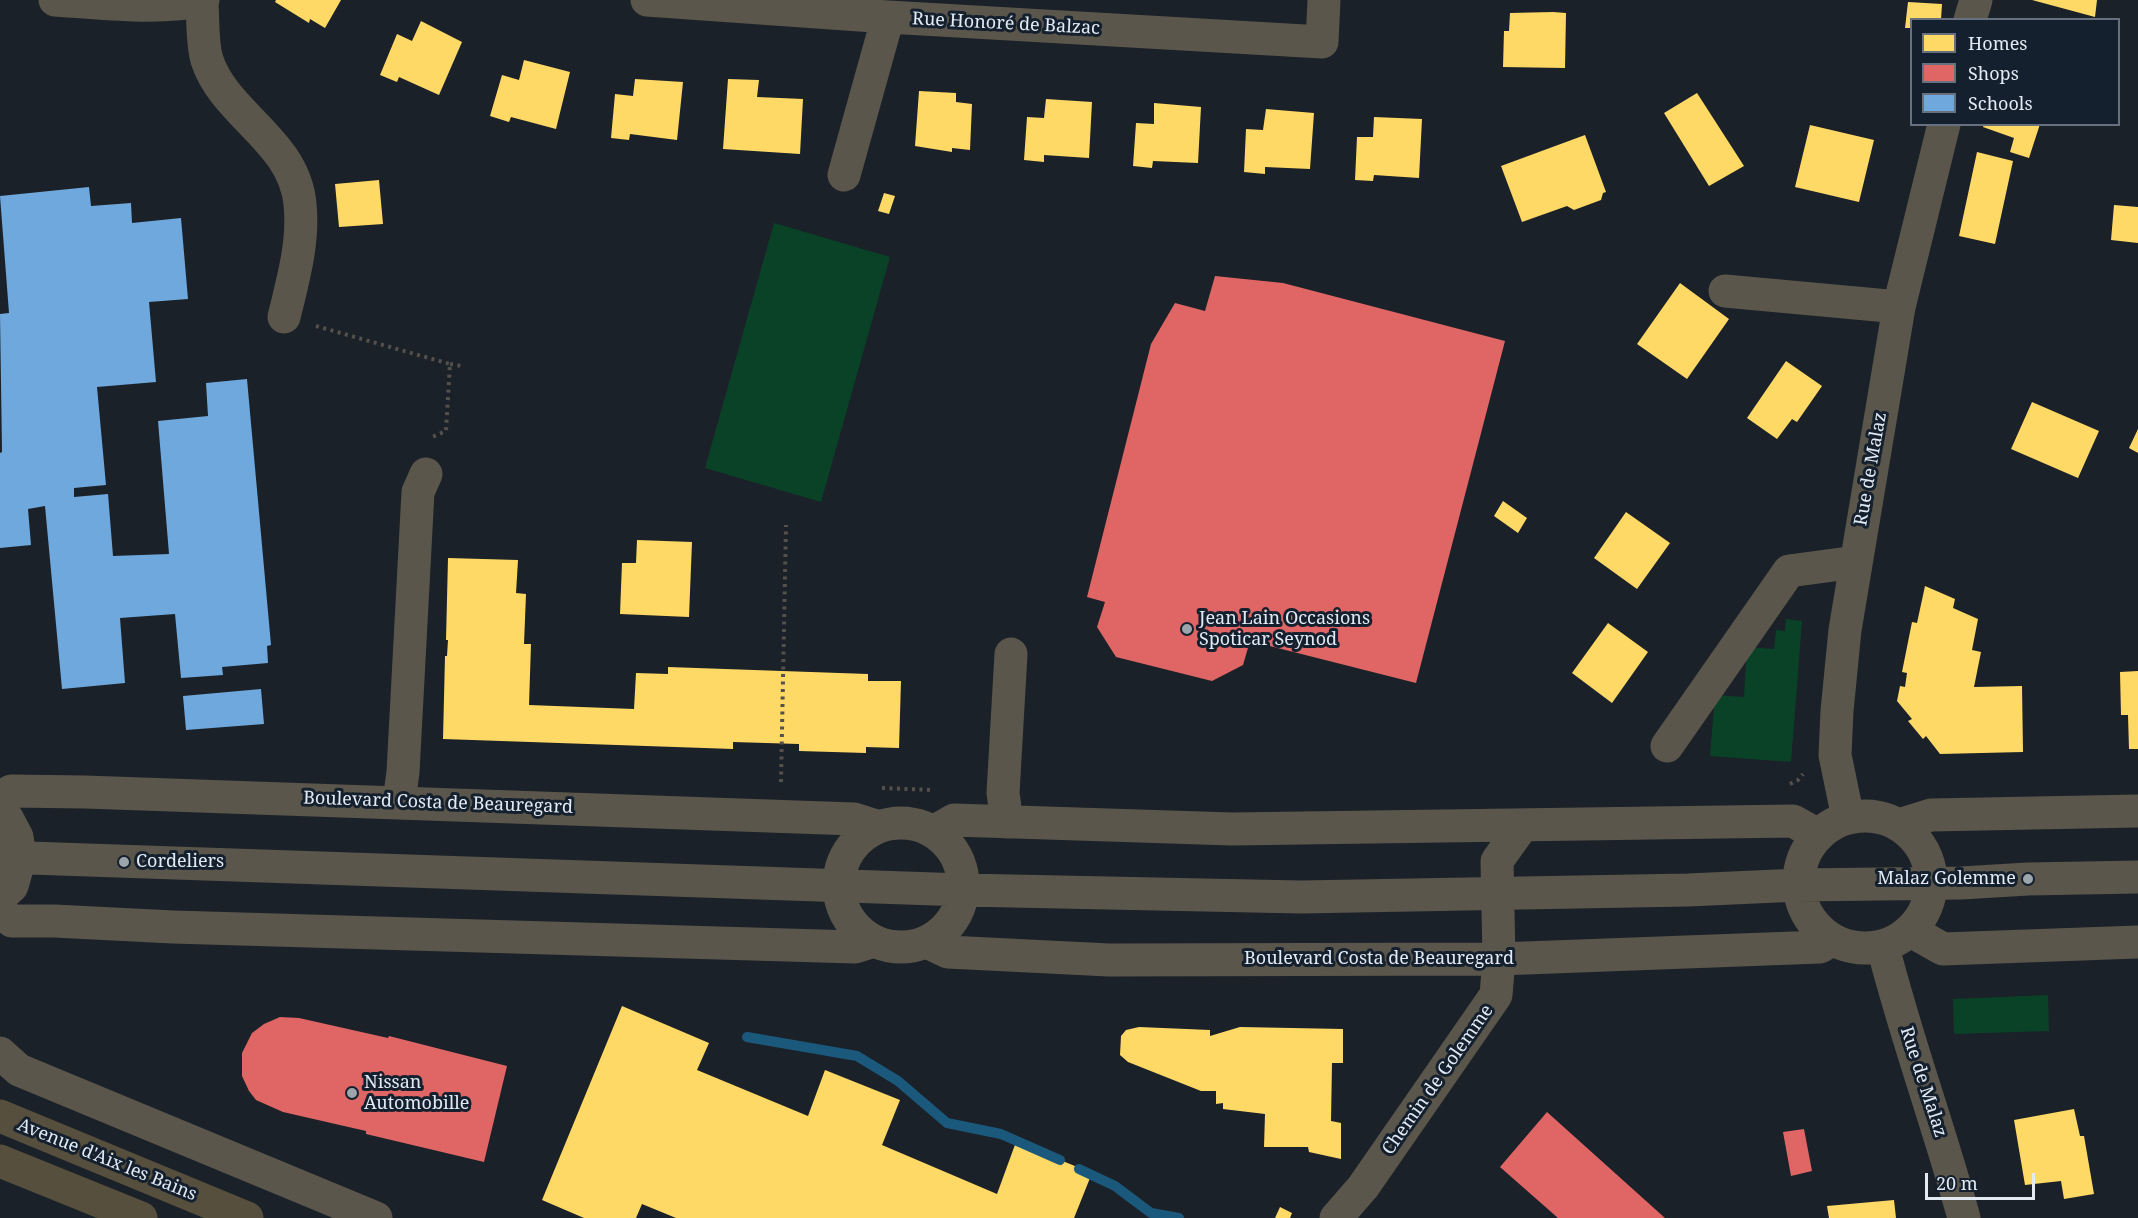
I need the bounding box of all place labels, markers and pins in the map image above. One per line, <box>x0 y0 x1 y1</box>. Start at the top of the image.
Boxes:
place label: Jean Lain Occasions Spoticar Seynod <box>1199 608 1370 650</box>
marker: Jean Lain Occasions Spoticar Seynod <box>1180 622 1194 636</box>
place label: Cordeliers <box>136 851 224 873</box>
marker: Cordeliers <box>117 855 131 869</box>
place label: Malaz Golemme <box>1877 868 2016 890</box>
marker: Malaz Golemme <box>2021 872 2035 886</box>
place label: Nissan Automobille <box>364 1072 469 1114</box>
marker: Nissan Automobille <box>345 1086 359 1100</box>

